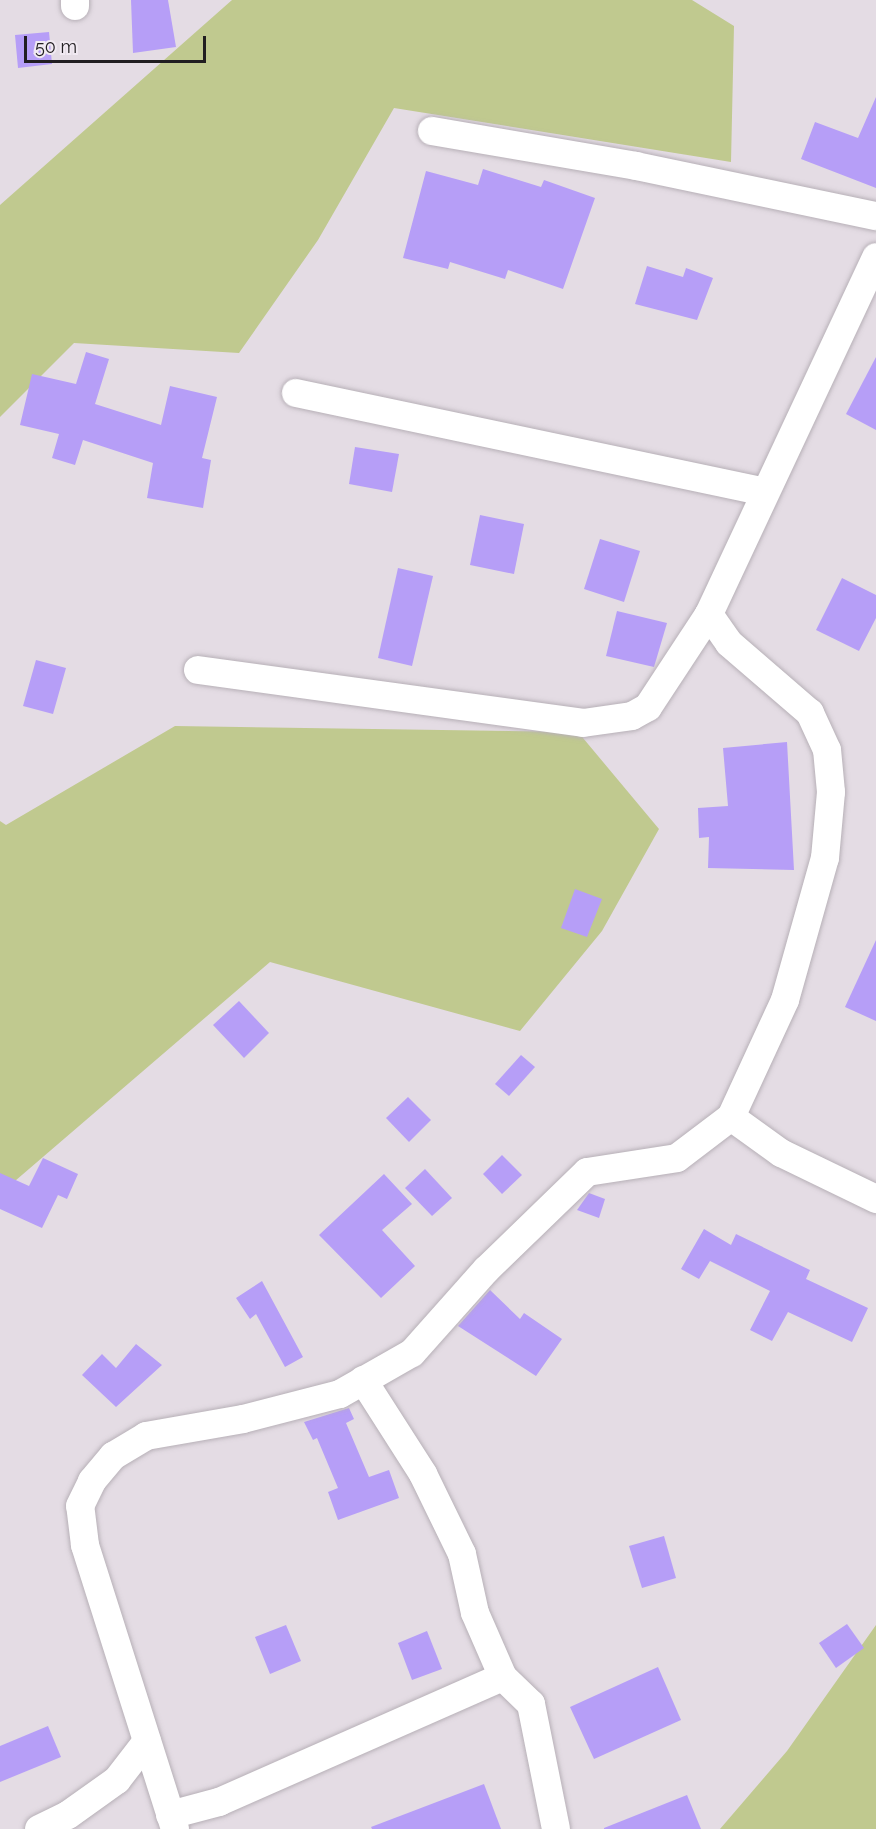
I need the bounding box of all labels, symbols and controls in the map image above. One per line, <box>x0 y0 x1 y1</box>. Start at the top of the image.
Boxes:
scale bar <box>27 24 208 62</box>
text: 50 m <box>35 36 77 57</box>

